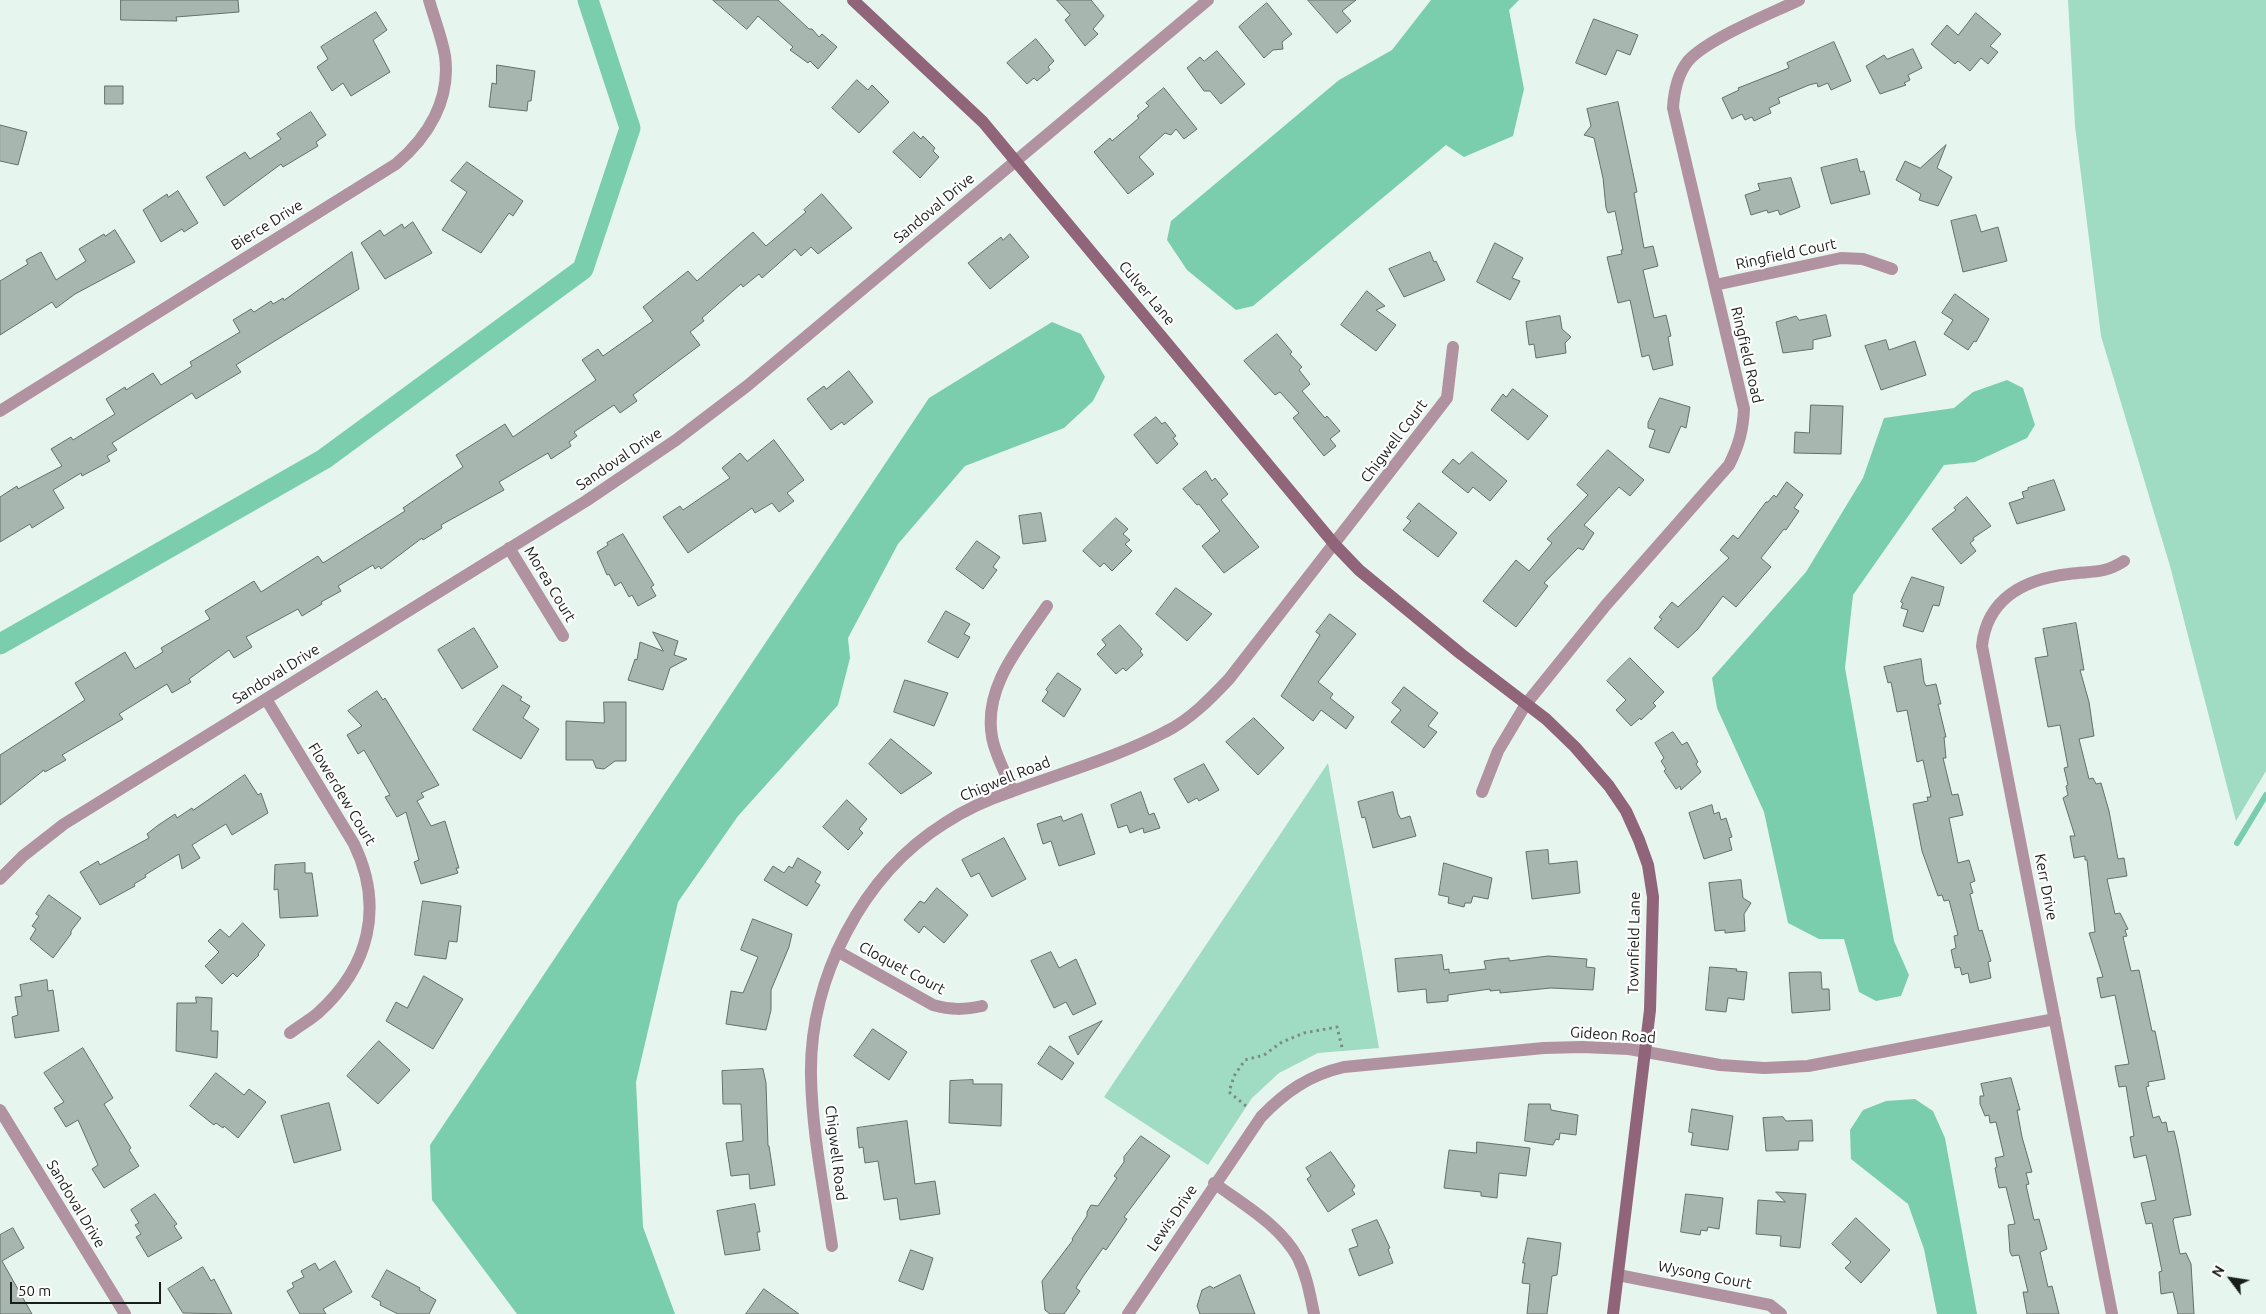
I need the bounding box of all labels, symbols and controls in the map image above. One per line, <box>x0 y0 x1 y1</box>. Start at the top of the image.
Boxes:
street label: Sandoval Drive <box>890 169 978 247</box>
street label: Bierce Drive <box>228 196 306 254</box>
street label: Ringfield Court <box>1734 235 1838 273</box>
street label: Culver Lane <box>1115 257 1179 329</box>
street label: Ringfield Road <box>1727 305 1767 405</box>
street label: Chigwell Court <box>1357 396 1431 486</box>
street label: Sandoval Drive <box>573 424 665 494</box>
street label: Morea Court <box>520 543 580 625</box>
street label: Sandoval Drive <box>229 640 323 708</box>
street label: Flowerdew Court <box>304 739 380 849</box>
street label: Chigwell Road <box>957 753 1053 805</box>
street label: Kerr Drive <box>2031 852 2061 922</box>
street label: Townfield Lane <box>1624 892 1644 994</box>
street label: Cloquet Court <box>856 938 948 998</box>
street label: Gideon Road <box>1569 1023 1657 1047</box>
street label: Chigwell Road <box>821 1104 851 1202</box>
street label: Sandoval Drive <box>43 1157 109 1251</box>
street label: Lewis Drive <box>1143 1181 1201 1255</box>
north arrow <box>2206 1254 2256 1304</box>
street label: Wysong Court <box>1657 1257 1753 1293</box>
text: N <box>2209 1263 2228 1280</box>
scale bar <box>12 1272 164 1304</box>
text: 50 m <box>18 1282 51 1299</box>

